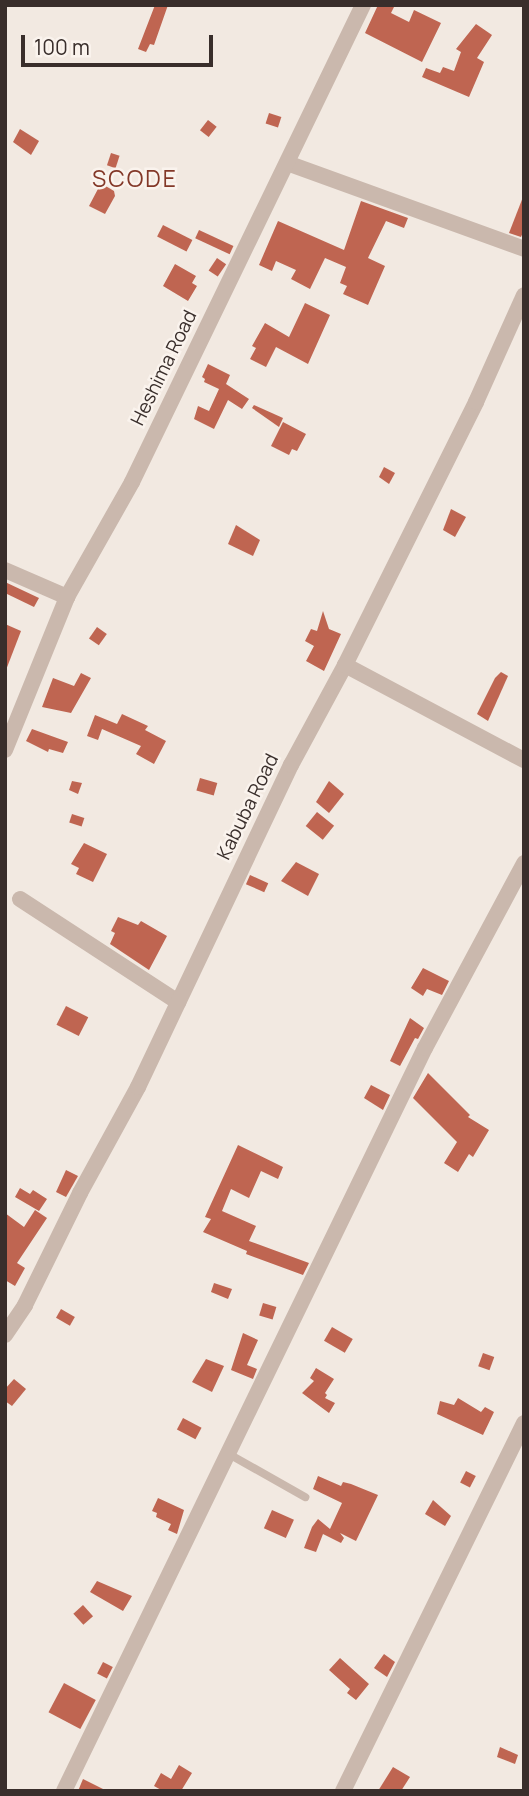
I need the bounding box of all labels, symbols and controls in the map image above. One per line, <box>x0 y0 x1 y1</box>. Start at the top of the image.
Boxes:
scale bar <box>24 21 217 65</box>
text: 100 m <box>34 33 90 61</box>
district label: SCODE <box>93 164 177 192</box>
street label: Heshima Road <box>126 307 202 429</box>
street label: Kabuba Road <box>213 750 283 864</box>

